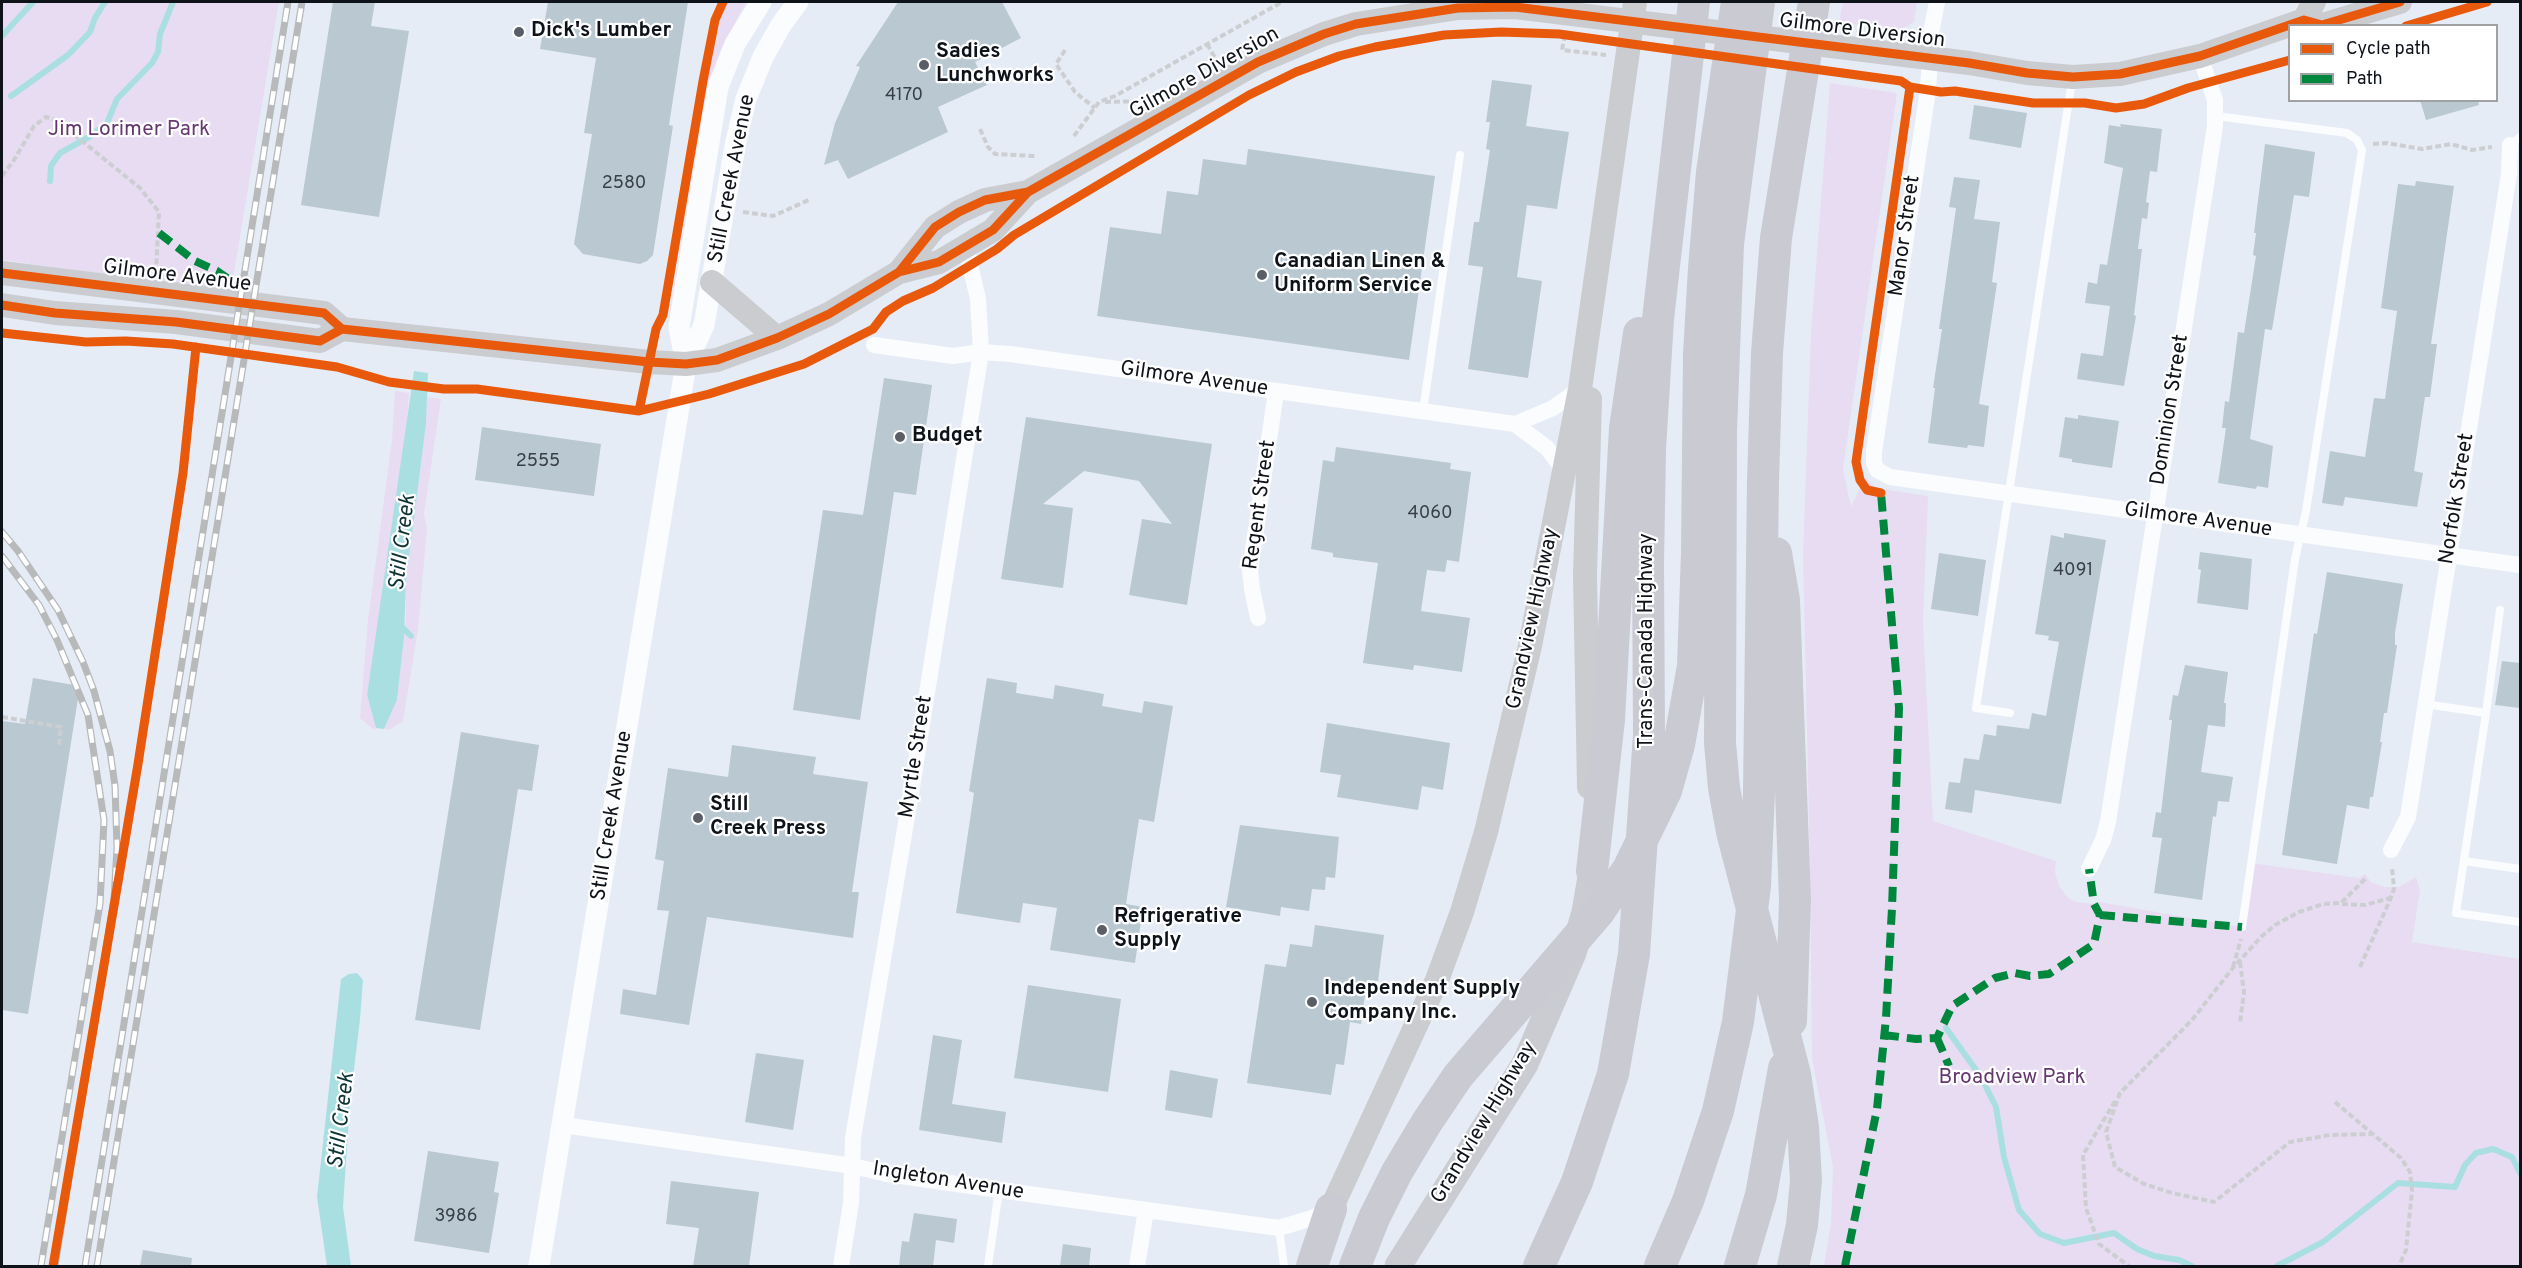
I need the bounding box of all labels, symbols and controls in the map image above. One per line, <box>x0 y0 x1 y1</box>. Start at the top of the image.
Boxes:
street label: Gilmore Diversion <box>1777 9 1947 55</box>
place label: Dick's Lumber <box>531 19 671 45</box>
street label: Gilmore Diversion <box>1126 22 1284 126</box>
legend <box>2288 24 2498 102</box>
marker: Dick's Lumber <box>512 25 526 39</box>
text: Cycle path <box>2346 38 2431 61</box>
place label: Sadies Lunchworks <box>936 40 1054 90</box>
marker: Sadies Lunchworks <box>917 58 931 72</box>
text: Path <box>2346 68 2383 91</box>
house number: 4170 <box>885 85 923 107</box>
street label: Still Creek Avenue <box>704 92 762 266</box>
park label: Jim Lorimer Park <box>48 118 210 144</box>
house number: 2580 <box>602 173 646 195</box>
street label: Manor Street <box>1885 174 1927 298</box>
place label: Canadian Linen & Uniform Service <box>1274 250 1446 300</box>
street label: Gilmore Avenue <box>101 255 253 299</box>
marker: Canadian Linen & Uniform Service <box>1255 268 1269 282</box>
street label: Dominion Street <box>2147 333 2195 487</box>
street label: Gilmore Avenue <box>1118 357 1270 403</box>
place label: Budget <box>912 424 983 450</box>
marker: Budget <box>893 430 907 444</box>
street label: Norfolk Street <box>2435 432 2481 566</box>
street label: Regent Street <box>1239 439 1283 571</box>
house number: 2555 <box>516 451 560 473</box>
water label: Still Creek <box>385 493 423 593</box>
street label: Gilmore Avenue <box>2122 498 2274 544</box>
house number: 4060 <box>1407 503 1453 525</box>
street label: Grandview Highway <box>1502 526 1566 712</box>
street label: Trans-Canada Highway <box>1635 533 1661 749</box>
house number: 4091 <box>2053 560 2093 582</box>
street label: Myrtle Street <box>895 694 939 820</box>
street label: Still Creek Avenue <box>587 729 639 903</box>
place label: Still Creek Press <box>710 793 826 843</box>
marker: Still Creek Press <box>691 811 705 825</box>
place label: Refrigerative Supply <box>1114 905 1242 955</box>
marker: Refrigerative Supply <box>1095 923 1109 937</box>
place label: Independent Supply Company Inc. <box>1324 977 1520 1027</box>
marker: Independent Supply Company Inc. <box>1305 995 1319 1009</box>
street label: Grandview Highway <box>1427 1037 1543 1209</box>
park label: Broadview Park <box>1938 1066 2086 1092</box>
water label: Still Creek <box>324 1071 362 1171</box>
street label: Ingleton Avenue <box>871 1158 1025 1206</box>
house number: 3986 <box>435 1206 477 1228</box>

